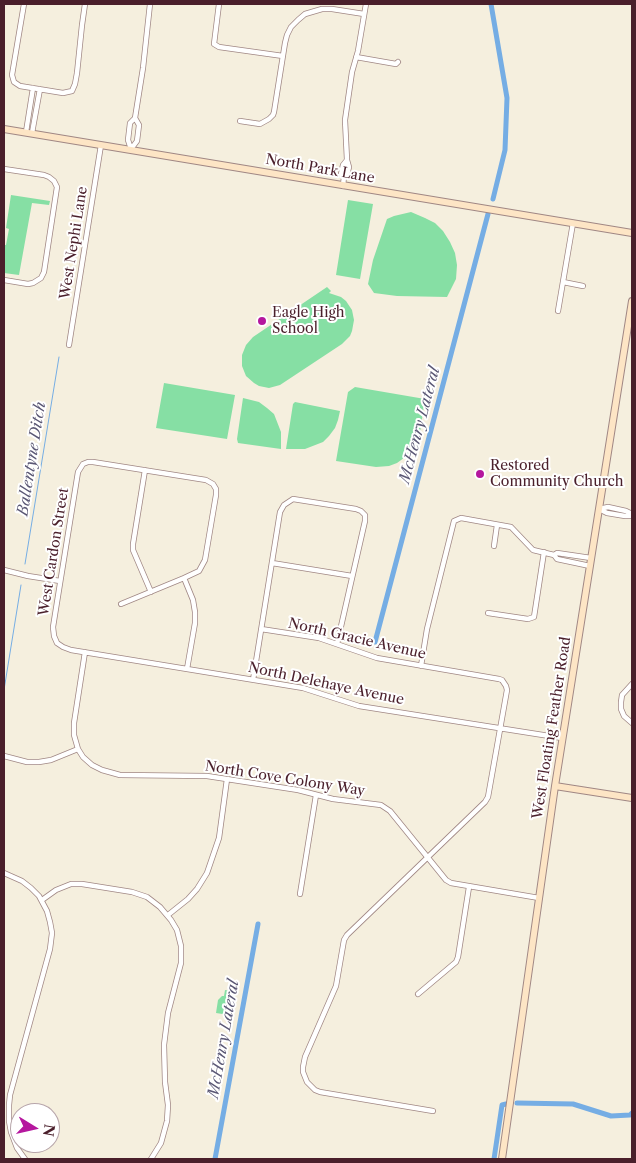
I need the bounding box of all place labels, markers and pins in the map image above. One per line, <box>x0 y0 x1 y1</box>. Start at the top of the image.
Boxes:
place label: Eagle High School <box>272 305 345 338</box>
marker: Eagle High School <box>256 315 268 327</box>
place label: Restored Community Church <box>490 458 624 491</box>
marker: Restored Community Church <box>474 468 486 480</box>

